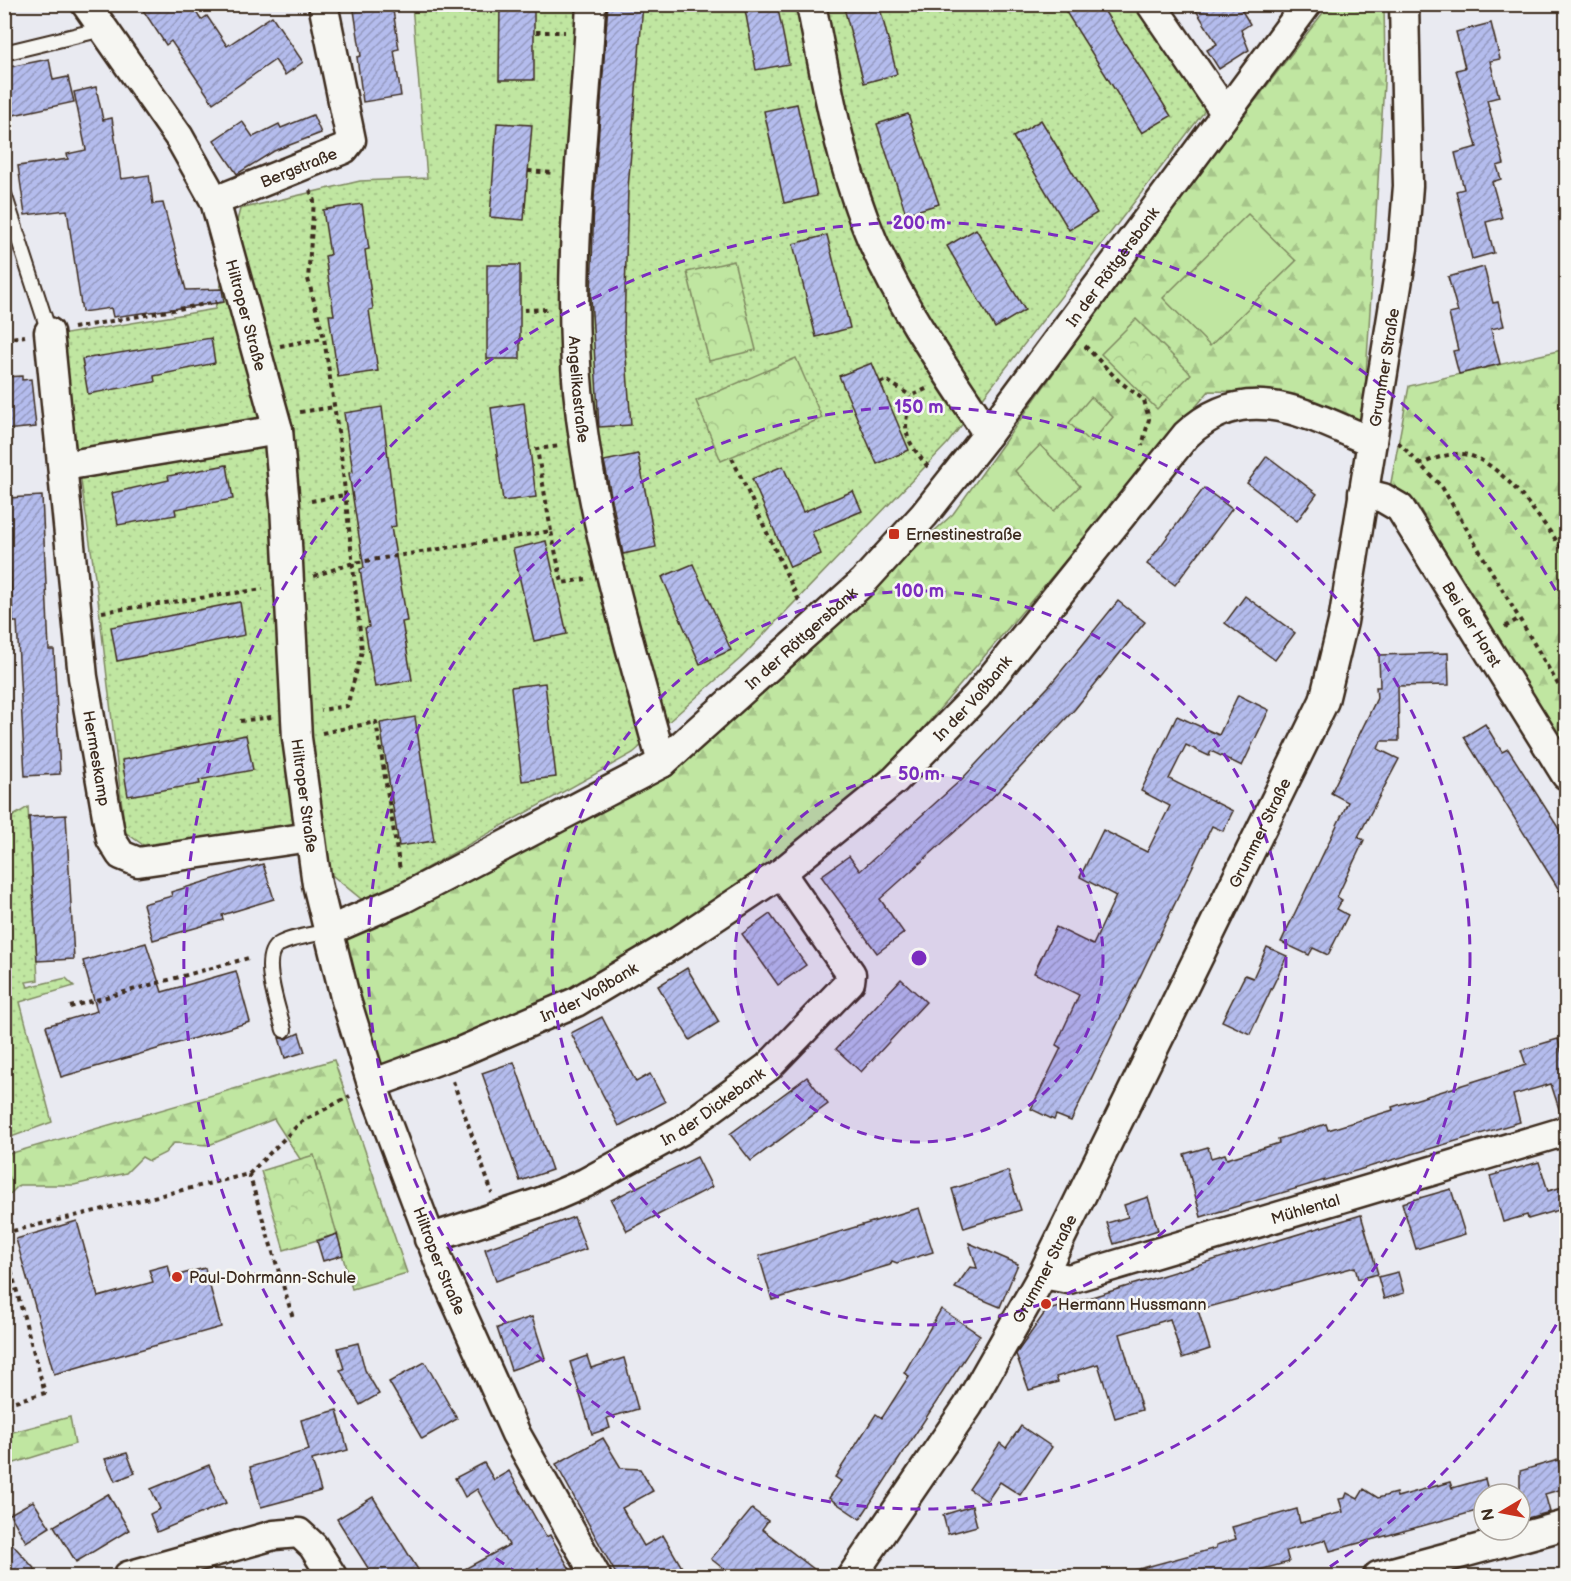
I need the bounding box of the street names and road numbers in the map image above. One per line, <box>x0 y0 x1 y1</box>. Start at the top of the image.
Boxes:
street label: Bergstraße <box>258 145 341 193</box>
street label: In der Röttgersbank <box>1063 204 1164 331</box>
street label: Hiltroper Straße <box>221 258 269 374</box>
street label: Grummer Straße <box>1366 306 1404 428</box>
street label: Angelikastraße <box>564 335 592 445</box>
street label: Bei der Horst <box>1437 579 1505 671</box>
street label: In der Röttgersbank <box>742 584 862 694</box>
street label: In der Voßbank <box>930 652 1017 746</box>
street label: Hermeskamp <box>78 709 113 808</box>
street label: Hiltroper Straße <box>286 738 321 854</box>
street label: Grummer Straße <box>1226 775 1296 892</box>
street label: In der Voßbank <box>538 959 642 1027</box>
street label: In der Dickebank <box>658 1064 769 1151</box>
street label: Mühlental <box>1269 1191 1342 1229</box>
street label: Hiltroper Straße <box>408 1205 469 1319</box>
street label: Grummer Straße <box>1009 1211 1082 1327</box>

